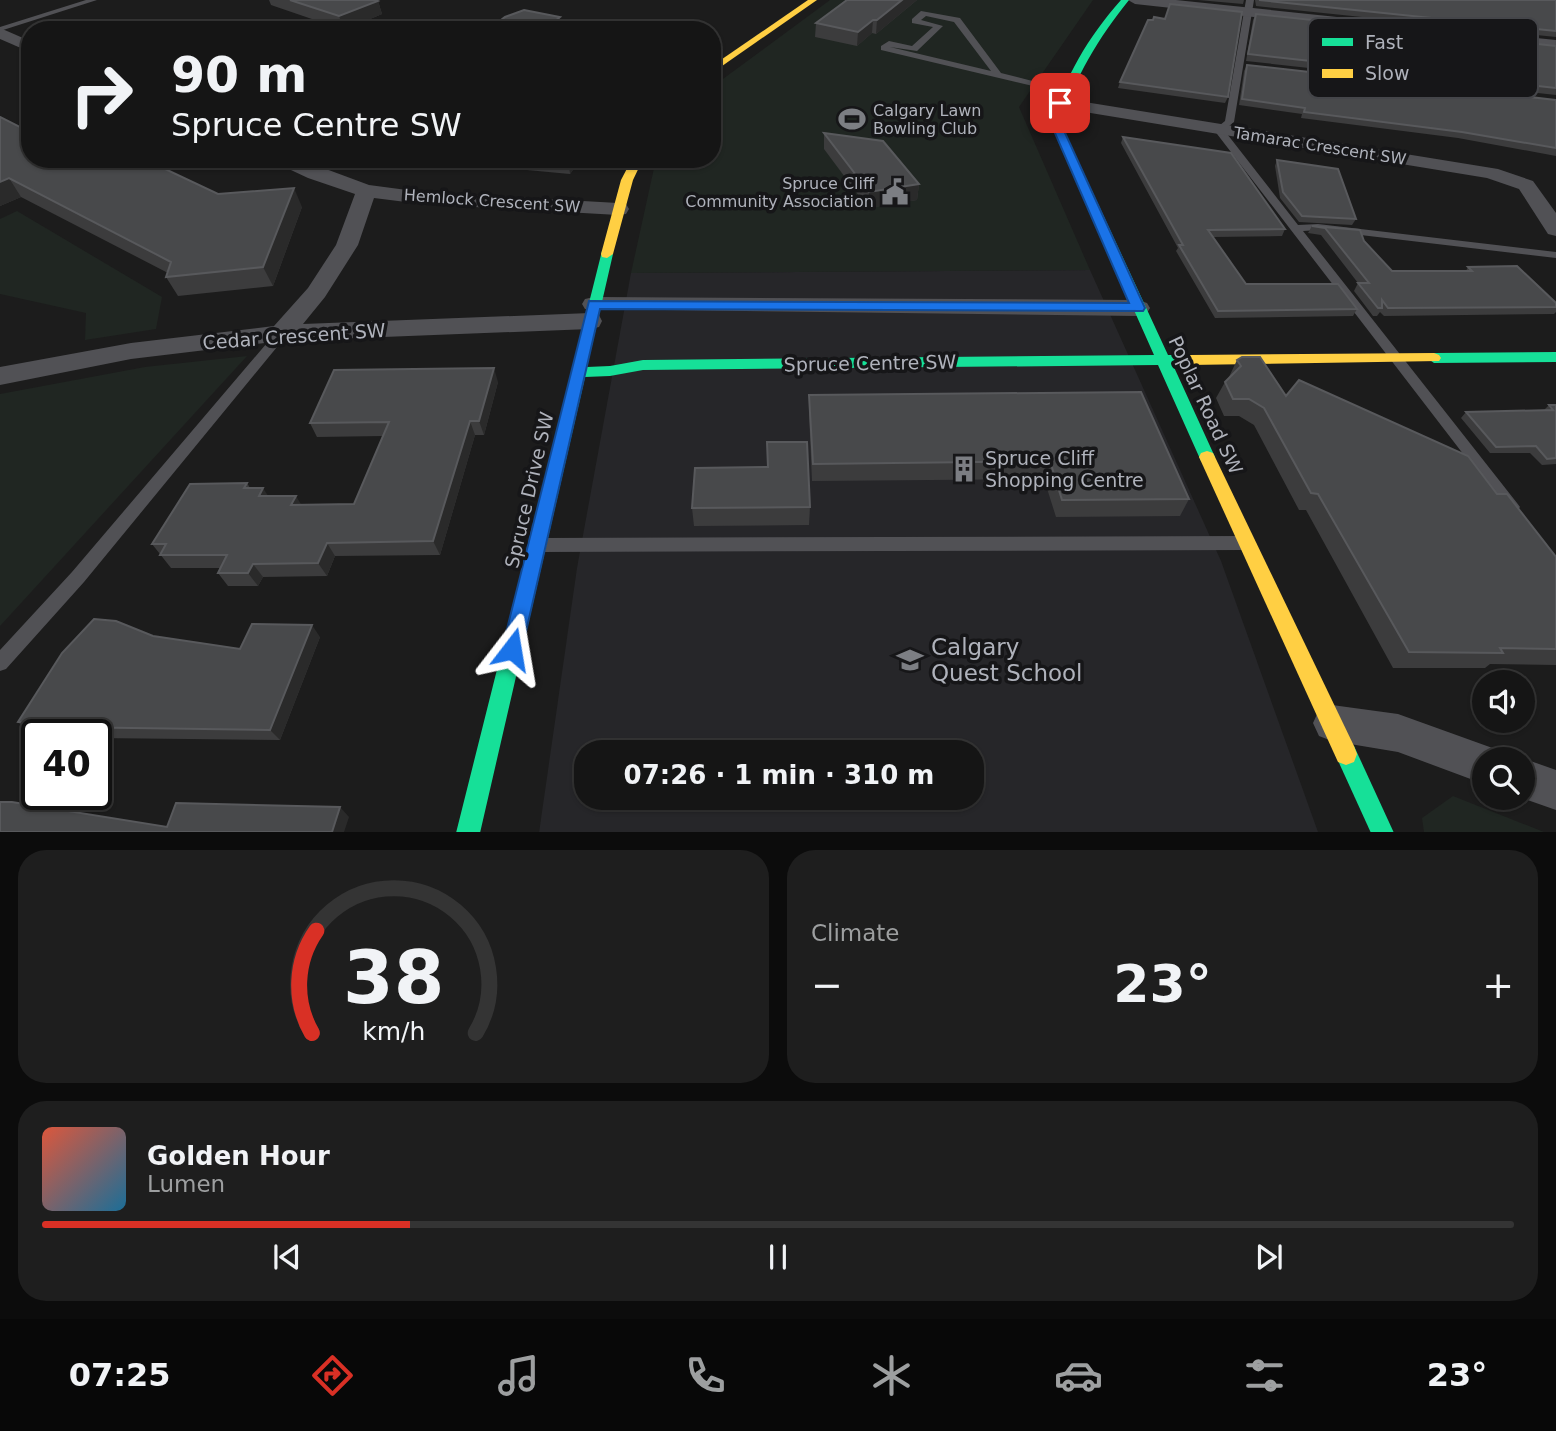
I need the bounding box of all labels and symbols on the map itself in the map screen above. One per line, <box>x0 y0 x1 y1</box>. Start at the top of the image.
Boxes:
legend <box>1308 18 1538 98</box>
text: Fast <box>1365 31 1403 53</box>
text: Slow <box>1365 62 1410 84</box>
pin <box>1030 73 1090 133</box>
place label: Calgary Lawn Bowling Club <box>873 101 981 138</box>
sports icon: Calgary Lawn Bowling Club <box>837 104 867 134</box>
street label: Tamarac Crescent SW <box>1231 123 1408 169</box>
place label: Spruce Cliff Community Association <box>685 174 875 211</box>
public building icon: Spruce Cliff Community Association <box>880 177 910 207</box>
street label: Hemlock Crescent SW <box>403 185 581 217</box>
street label: Cedar Crescent SW <box>202 319 386 353</box>
street label: Poplar Road SW <box>1164 332 1248 478</box>
street label: Spruce Centre SW <box>784 350 957 376</box>
street label: Spruce Drive SW <box>500 410 558 570</box>
place label: Spruce Cliff Shopping Centre <box>985 447 1144 491</box>
building icon: Spruce Cliff Shopping Centre <box>949 454 979 484</box>
position arrow <box>475 612 549 686</box>
place label: Calgary Quest School <box>931 634 1083 686</box>
school or university icon: Calgary Quest School <box>895 645 925 675</box>
speed limit sign: 40 <box>21 719 112 810</box>

